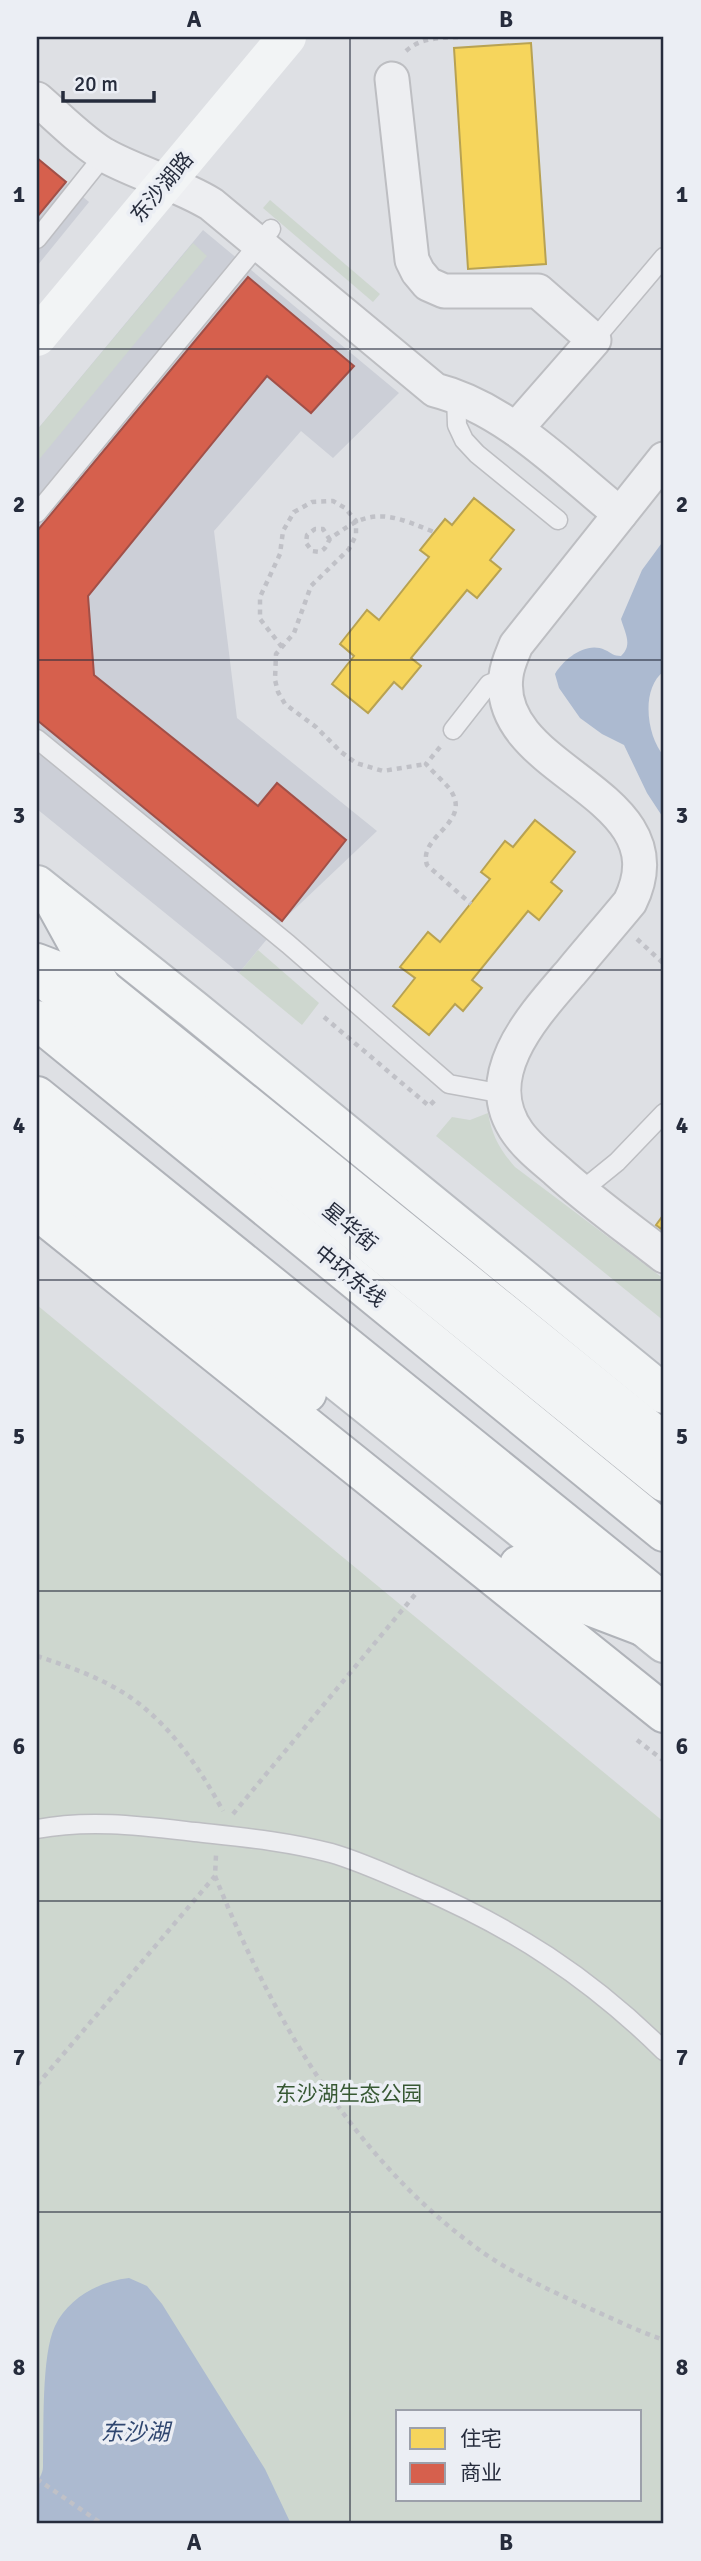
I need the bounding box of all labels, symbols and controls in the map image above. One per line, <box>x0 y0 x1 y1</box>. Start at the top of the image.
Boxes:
text: A <box>187 5 202 34</box>
text: B <box>499 5 513 34</box>
scale bar <box>63 60 154 104</box>
text: 20 m <box>74 71 118 97</box>
street label: 东沙湖路 <box>125 146 199 228</box>
text: 1 <box>13 180 25 209</box>
text: 1 <box>676 180 688 209</box>
text: 2 <box>13 490 25 519</box>
text: 2 <box>676 490 688 519</box>
text: 3 <box>13 801 25 830</box>
text: 3 <box>676 801 688 830</box>
text: 4 <box>13 1111 25 1140</box>
text: 4 <box>676 1111 688 1140</box>
street label: 星华街 <box>317 1197 383 1257</box>
street label: 中环东线 <box>309 1239 391 1313</box>
text: 5 <box>13 1422 25 1451</box>
text: 5 <box>676 1422 688 1451</box>
text: 6 <box>13 1732 25 1761</box>
text: 6 <box>676 1732 688 1761</box>
text: 7 <box>13 2043 25 2072</box>
text: 7 <box>676 2043 688 2072</box>
park label: 东沙湖生态公园 <box>276 2081 423 2107</box>
text: 8 <box>13 2353 25 2382</box>
text: 8 <box>676 2353 688 2382</box>
legend <box>396 2410 642 2502</box>
water label: 东沙湖 <box>101 2418 173 2447</box>
text: 住宅 <box>460 2426 502 2452</box>
text: 商业 <box>460 2460 502 2486</box>
text: A <box>187 2528 202 2557</box>
text: B <box>499 2528 513 2557</box>

